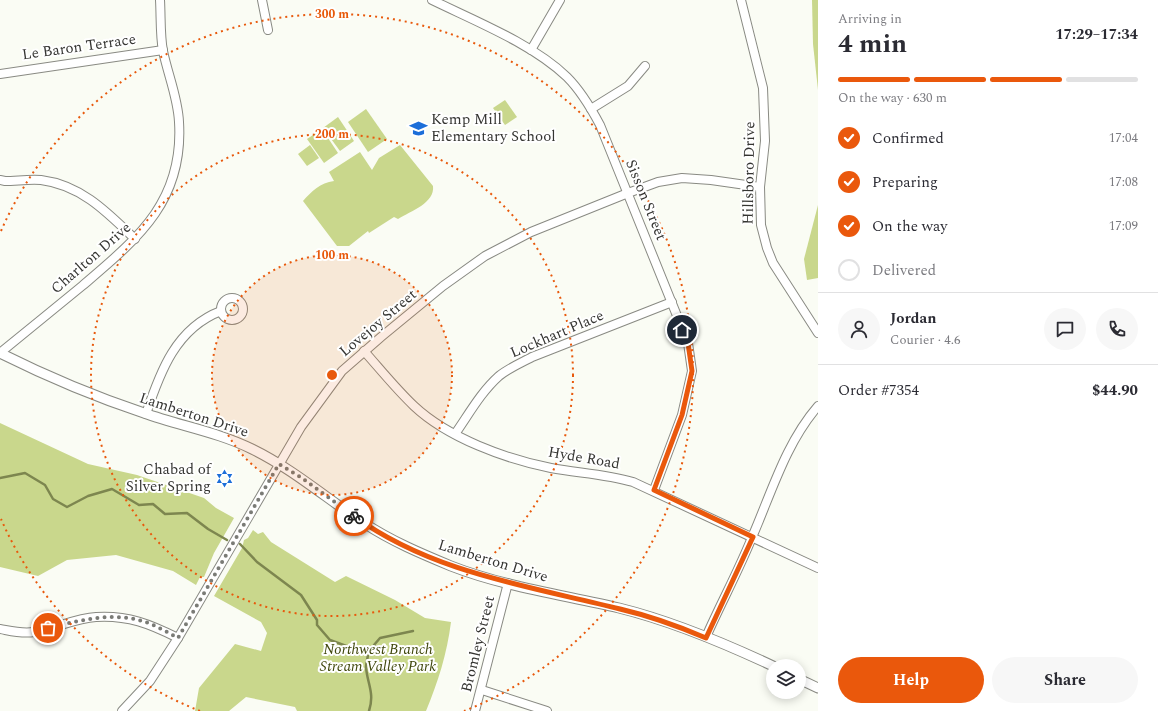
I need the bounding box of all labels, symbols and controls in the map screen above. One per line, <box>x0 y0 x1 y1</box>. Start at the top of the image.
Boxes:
text: 300 m <box>315 5 349 24</box>
text: Arriving in <box>838 9 902 29</box>
text: 17:29–17:34 <box>1055 23 1138 46</box>
text: 4 min <box>838 24 907 64</box>
street label: Le Baron Terrace <box>21 28 137 66</box>
text: On the way · 630 m <box>838 88 947 108</box>
place label: Kemp Mill Elementary School <box>431 108 556 148</box>
school or university icon: Kemp Mill Elementary School <box>408 118 428 138</box>
street label: Hillsboro Drive <box>737 121 761 225</box>
text: 200 m <box>315 125 349 144</box>
icon: check <box>838 127 860 149</box>
text: Confirmed <box>872 127 944 150</box>
text: 17:04 <box>1109 128 1138 148</box>
street label: Sisson Street <box>619 156 673 244</box>
icon: check <box>838 171 860 193</box>
text: Preparing <box>872 171 938 194</box>
text: 17:08 <box>1109 172 1138 192</box>
icon: check <box>838 215 860 237</box>
text: On the way <box>872 215 947 238</box>
text: 17:09 <box>1109 216 1138 236</box>
street label: Charlton Drive <box>46 217 136 299</box>
text: 100 m <box>315 246 349 265</box>
text: Delivered <box>872 259 936 282</box>
street label: Lovejoy Street <box>334 284 422 362</box>
street label: Lockhart Place <box>507 304 607 364</box>
text: Jordan <box>890 307 937 330</box>
button: person <box>838 308 880 350</box>
button: chat <box>1044 308 1086 350</box>
button: phone <box>1096 308 1138 350</box>
pin <box>665 313 699 347</box>
icon: home <box>671 319 693 341</box>
text: Courier · 4.6 <box>890 330 960 350</box>
centre of rings <box>325 368 339 382</box>
text: Order #7354 <box>838 379 919 402</box>
text: $44.90 <box>1092 379 1138 402</box>
street label: Lamberton Drive <box>136 386 252 444</box>
street label: Hyde Road <box>546 440 622 476</box>
place label: Chabad of Silver Spring <box>126 458 213 498</box>
synagogue icon: Chabad of Silver Spring <box>214 468 234 488</box>
courier <box>334 496 374 536</box>
icon: bike <box>343 505 365 527</box>
street label: Lamberton Drive <box>435 533 551 589</box>
street label: Bromley Street <box>455 593 501 695</box>
pin <box>31 611 65 645</box>
icon: bag <box>37 617 59 639</box>
park label: Northwest Branch Stream Valley Park <box>320 638 436 678</box>
button: Help <box>838 657 984 703</box>
button: Share <box>992 657 1138 703</box>
map controls <box>766 659 806 699</box>
button: layers <box>766 659 806 699</box>

